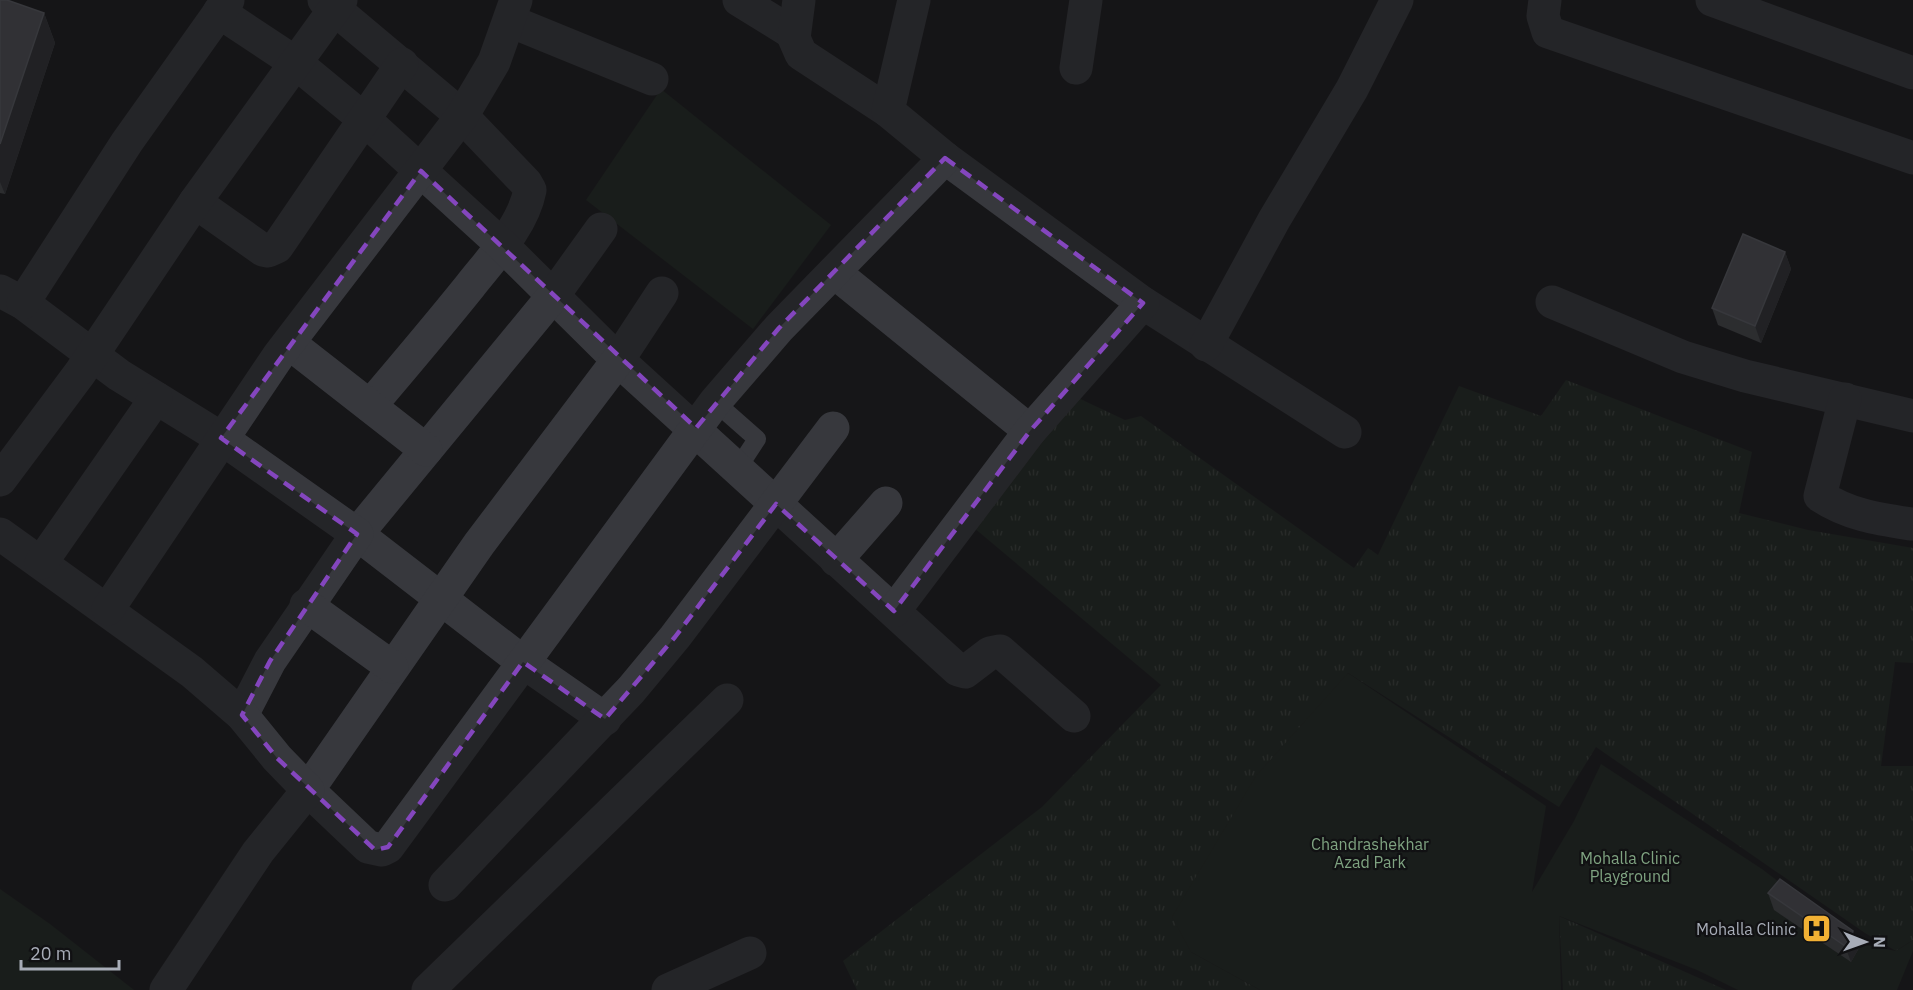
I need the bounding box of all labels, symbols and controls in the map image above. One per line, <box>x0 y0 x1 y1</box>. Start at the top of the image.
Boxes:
park label: Chandrashekhar Azad Park <box>1311 834 1429 872</box>
park label: Mohalla Clinic Playground <box>1580 848 1680 886</box>
north arrow <box>1835 912 1895 972</box>
hospital icon: Mohalla Clinic <box>1801 913 1833 945</box>
place label: Mohalla Clinic <box>1696 919 1796 939</box>
scale bar <box>21 933 118 971</box>
text: N <box>1870 936 1890 948</box>
text: 20 m <box>30 942 72 965</box>

